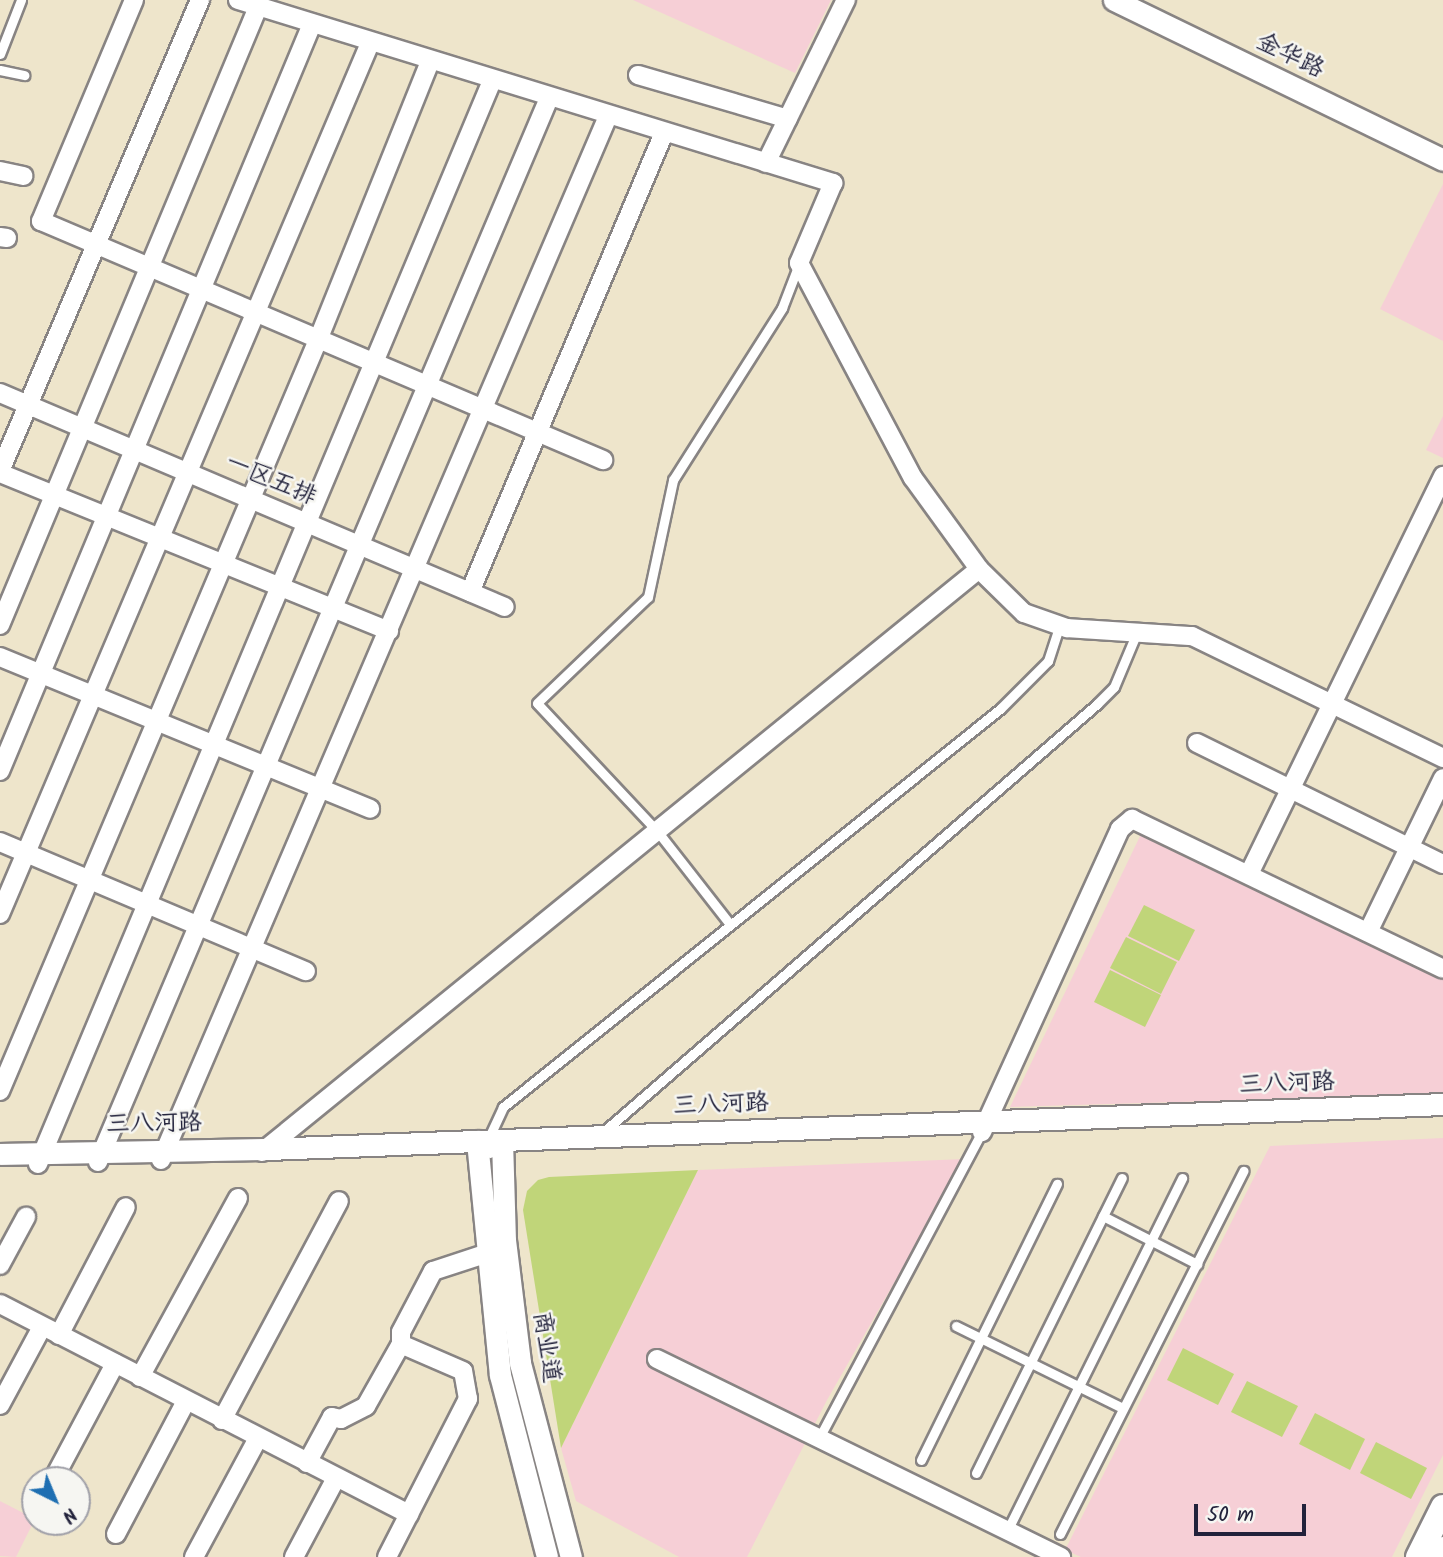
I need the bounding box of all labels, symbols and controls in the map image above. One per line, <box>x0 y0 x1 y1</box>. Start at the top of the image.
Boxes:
street label: 金华路 <box>1251 27 1329 85</box>
street label: 一区五排 <box>221 448 321 512</box>
street label: 三八河路 <box>1239 1068 1335 1100</box>
street label: 三八河路 <box>673 1089 769 1121</box>
street label: 三八河路 <box>106 1109 202 1139</box>
street label: 商业道 <box>526 1309 566 1385</box>
north arrow <box>21 1466 91 1536</box>
scale bar <box>1198 1490 1310 1534</box>
text: 50 m <box>1207 1499 1254 1532</box>
text: N <box>54 1500 84 1530</box>

